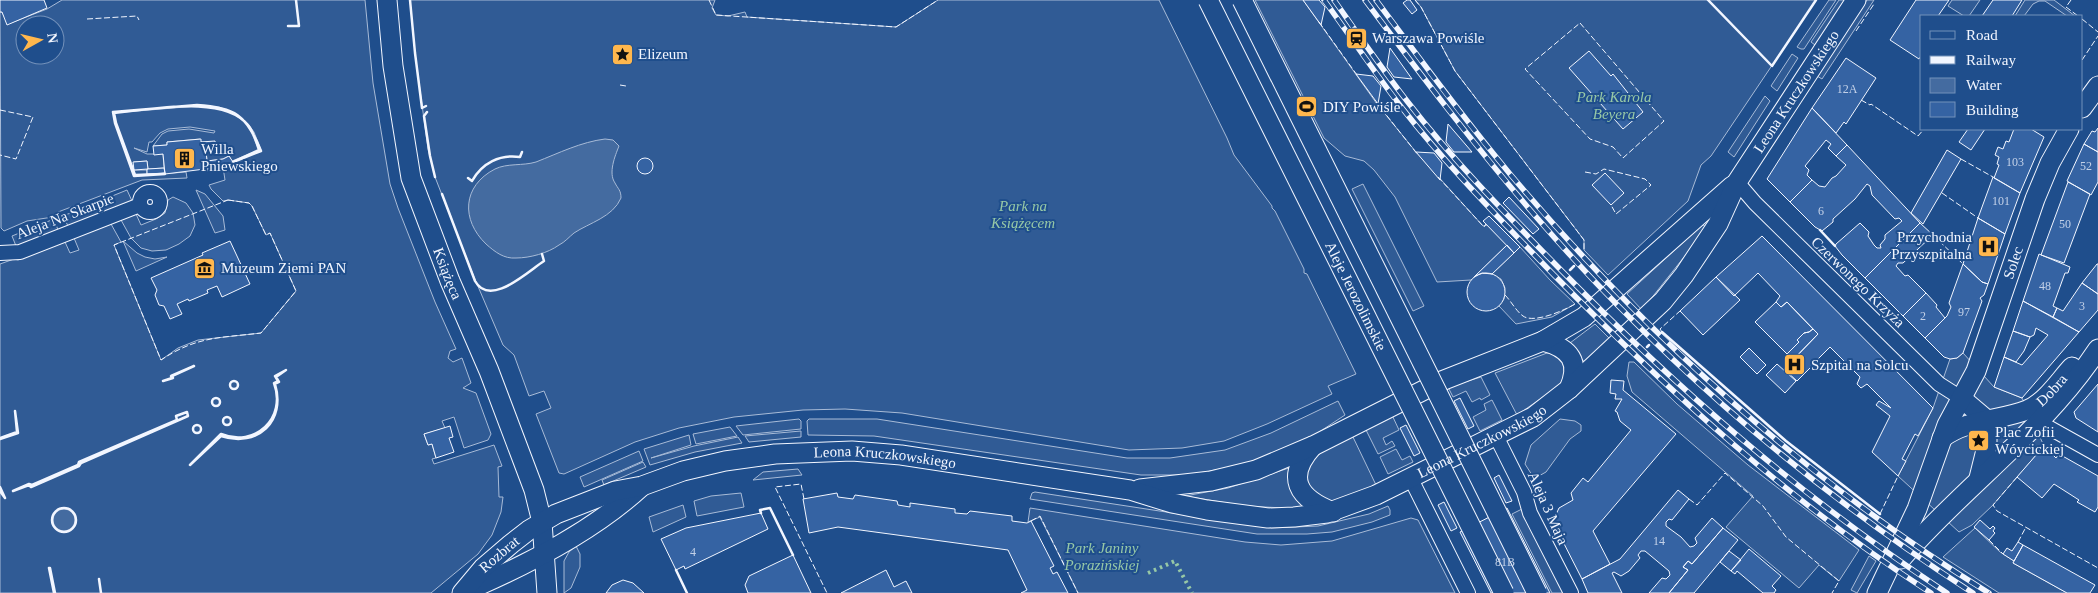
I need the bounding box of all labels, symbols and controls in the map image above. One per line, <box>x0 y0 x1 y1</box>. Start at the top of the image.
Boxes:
north arrow <box>15 15 65 65</box>
legend <box>1920 15 2083 130</box>
station icon: Warszawa Powiśle <box>1344 26 1368 50</box>
street label: Leona Kruczkowskiego <box>1750 27 1842 156</box>
text: Road <box>1966 27 1998 43</box>
place label: Warszawa Powiśle <box>1372 30 1485 46</box>
text: N <box>44 32 61 44</box>
place icon: Elizeum <box>610 42 634 66</box>
place label: Elizeum <box>638 46 688 62</box>
text: Railway <box>1966 52 2016 68</box>
text: Water <box>1966 77 2001 93</box>
house number: 12A <box>1837 82 1858 96</box>
park label: Park Karola Beyera <box>1576 89 1651 122</box>
sports icon: DIY Powiśle <box>1295 95 1319 119</box>
place label: DIY Powiśle <box>1323 99 1401 115</box>
text: Building <box>1966 102 2019 118</box>
place label: Willa Pniewskiego <box>201 141 278 174</box>
building icon: Willa Pniewskiego <box>173 146 197 170</box>
house number: 103 <box>2006 155 2024 169</box>
house number: 52 <box>2080 159 2092 173</box>
street label: Aleja Na Skarpie <box>14 190 116 242</box>
house number: 101 <box>1992 194 2010 208</box>
park label: Park na Książęcem <box>990 198 1055 231</box>
house number: 6 <box>1818 204 1824 218</box>
house number: 50 <box>2059 217 2071 231</box>
place label: Przychodnia Przyszpitalna <box>1891 229 1972 262</box>
street label: Czerwonego Krzyża <box>1808 234 1908 331</box>
hospital icon: Przychodnia Przyszpitalna <box>1976 234 2000 258</box>
street label: Aleje Jerozolimskie <box>1322 239 1390 354</box>
street label: Solec <box>2000 244 2026 281</box>
street label: Książęca <box>430 245 465 302</box>
museum icon: Muzeum Ziemi PAN <box>193 256 217 280</box>
place label: Muzeum Ziemi PAN <box>221 260 346 276</box>
house number: 48 <box>2039 279 2051 293</box>
house number: 3 <box>2079 299 2085 313</box>
house number: 97 <box>1958 305 1970 319</box>
house number: 2 <box>1920 309 1926 323</box>
hospital icon: Szpital na Solcu <box>1783 353 1807 377</box>
place label: Szpital na Solcu <box>1811 357 1909 373</box>
street label: Dobra <box>2033 371 2070 410</box>
street label: Leona Kruczkowskiego <box>1415 402 1550 481</box>
place label: Plac Zofii Wóycickiej <box>1995 424 2064 457</box>
place icon: Plac Zofii Wóycickiej <box>1967 429 1991 453</box>
street label: Leona Kruczkowskiego <box>813 443 957 471</box>
street label: Aleja 3 Maja <box>1525 469 1571 547</box>
street label: Rozbrat <box>476 532 523 576</box>
house number: 14 <box>1653 534 1665 548</box>
park label: Park Janiny Porazińskiej <box>1064 540 1140 573</box>
house number: 4 <box>690 545 696 559</box>
house number: 81B <box>1495 555 1515 569</box>

